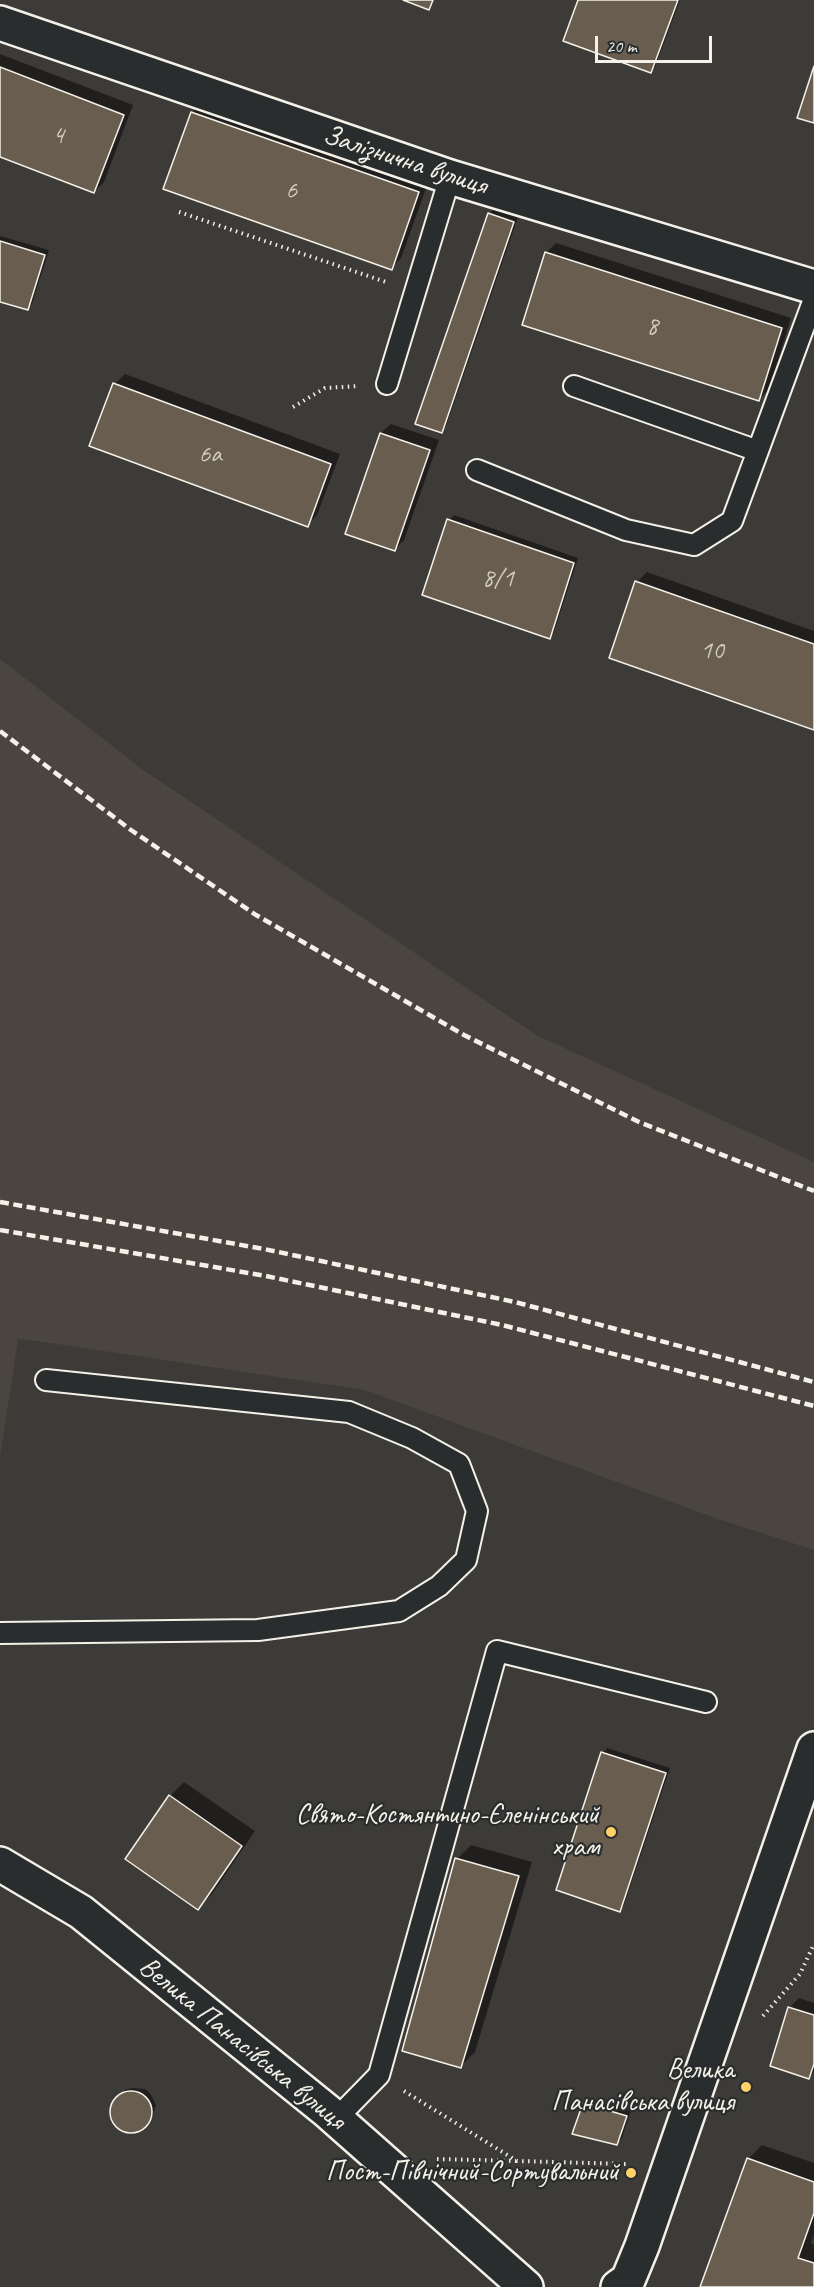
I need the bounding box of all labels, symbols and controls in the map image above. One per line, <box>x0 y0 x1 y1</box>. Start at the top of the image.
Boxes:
scale bar <box>598 24 715 62</box>
text: 20 m <box>606 35 637 57</box>
street label: Залізнична вулиця <box>319 119 491 203</box>
house number: 4 <box>52 120 64 152</box>
house number: 6 <box>285 175 297 207</box>
house number: 8 <box>646 311 658 343</box>
house number: 6а <box>198 439 222 471</box>
house number: 8/1 <box>482 563 514 595</box>
house number: 10 <box>700 635 724 667</box>
place label: Свято-Костянтино-Єленінський храм <box>296 1799 599 1865</box>
marker: Свято-Костянтино-Єленінський храм <box>604 1825 618 1839</box>
street label: Велика Панасівська вулиця <box>132 1950 352 2138</box>
place label: Велика Панасівська вулиця <box>551 2054 734 2120</box>
marker: Велика Панасівська вулиця <box>739 2080 753 2094</box>
place label: Пост-Північний-Сортувальний <box>326 2156 619 2190</box>
marker: Пост-Північний-Сортувальний <box>624 2166 638 2180</box>

